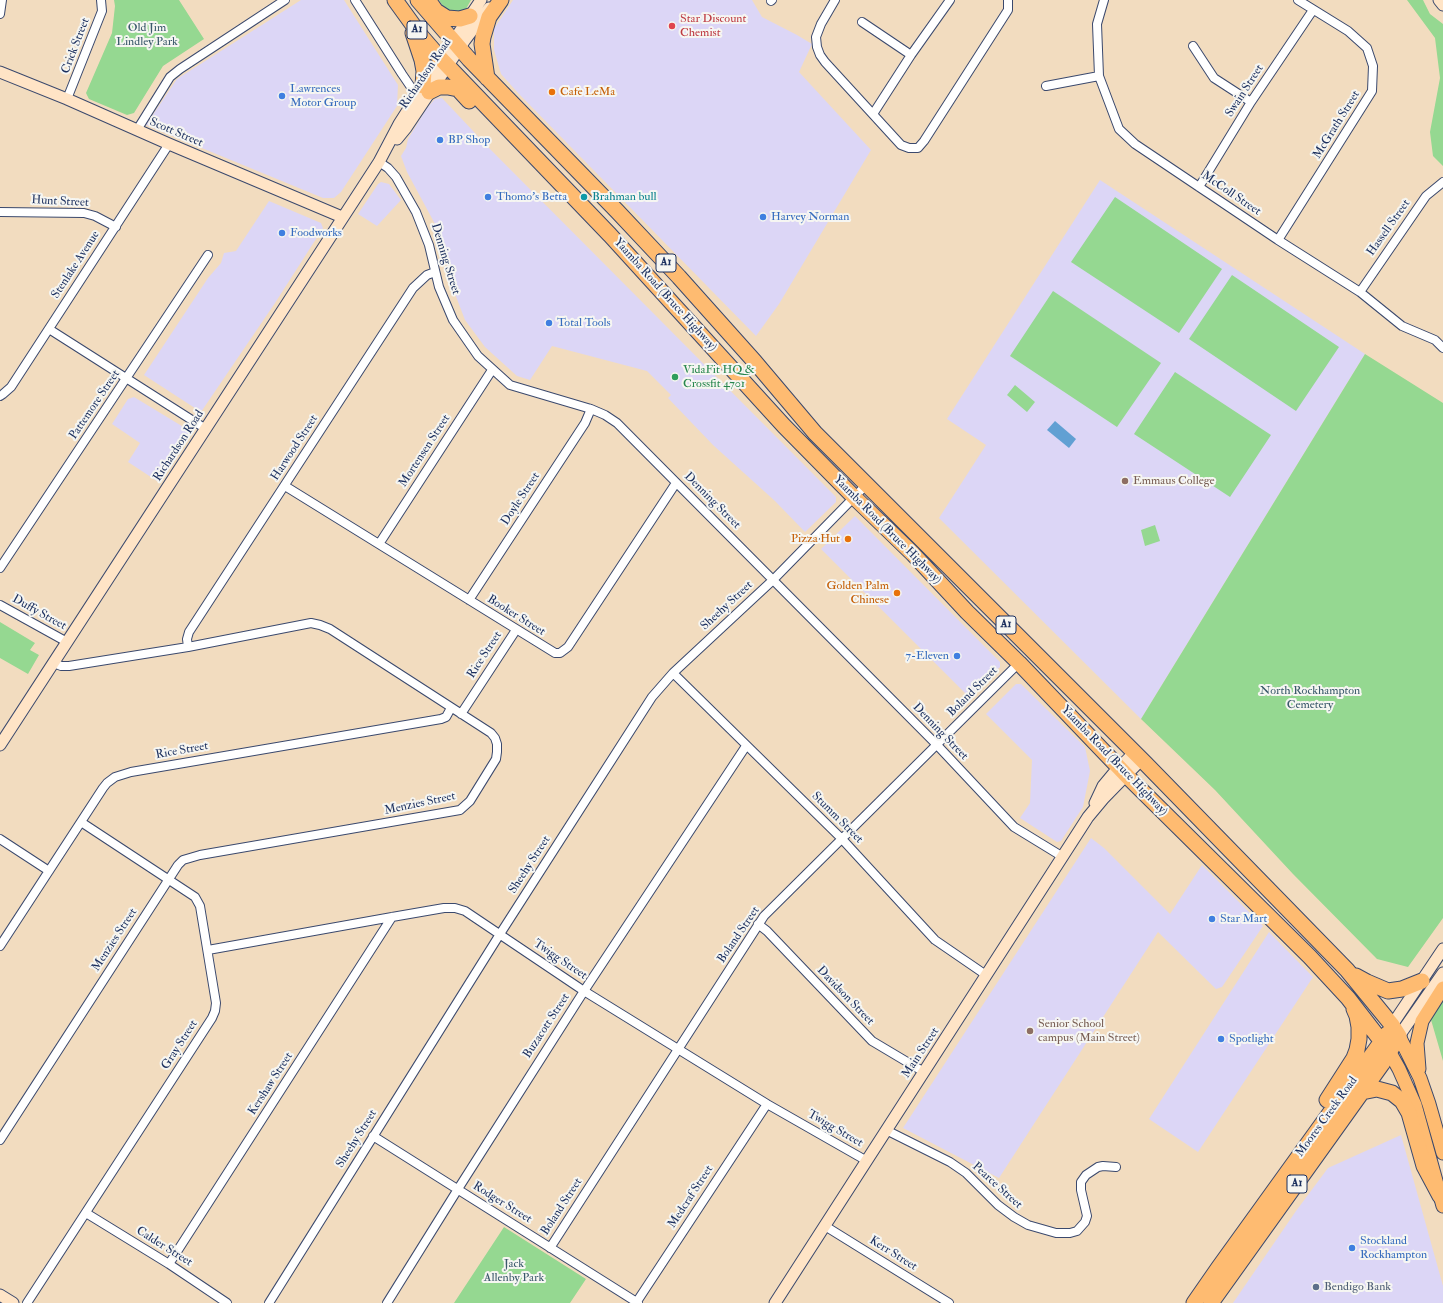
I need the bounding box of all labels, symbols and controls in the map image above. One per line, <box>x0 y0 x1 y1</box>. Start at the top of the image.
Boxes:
place label: Star Discount Chemist <box>680 12 746 40</box>
street label: Crick Street <box>59 16 93 76</box>
park label: Old Jim Lindley Park <box>116 21 178 49</box>
road number: A1 <box>407 21 427 39</box>
marker: Star Discount Chemist <box>667 21 677 31</box>
street label: Richardson Road <box>397 36 455 112</box>
street label: Swain Street <box>1223 62 1267 120</box>
place label: Lawrences Motor Group <box>290 82 356 110</box>
place label: Cafe LeMa <box>560 85 615 99</box>
marker: Cafe LeMa <box>547 87 557 97</box>
street label: McGrath Street <box>1310 88 1364 162</box>
marker: Lawrences Motor Group <box>277 91 287 101</box>
street label: Scott Street <box>147 115 205 151</box>
place label: BP Shop <box>448 133 490 147</box>
marker: BP Shop <box>435 135 445 145</box>
street label: McColl Street <box>1199 169 1263 219</box>
place label: Thomo's Betta <box>496 190 567 204</box>
place label: Brahman bull <box>592 190 657 204</box>
marker: Thomo's Betta <box>483 192 493 202</box>
marker: Brahman bull <box>579 192 589 202</box>
street label: Hunt Street <box>31 193 89 211</box>
street label: Hassell Street <box>1364 197 1414 259</box>
place label: Harvey Norman <box>771 210 849 224</box>
marker: Harvey Norman <box>758 212 768 222</box>
street label: Denning Street <box>427 222 463 296</box>
place label: Foodworks <box>290 226 342 240</box>
marker: Foodworks <box>277 228 287 238</box>
street label: Stenlake Avenue <box>49 229 103 301</box>
street label: Yaamba Road (Bruce Highway) <box>610 235 720 355</box>
road number: A1 <box>656 254 676 272</box>
place label: Total Tools <box>557 316 611 330</box>
marker: Total Tools <box>544 318 554 328</box>
place label: VidaFit HQ & Crossfit 4701 <box>683 363 755 391</box>
street label: Pattemore Street <box>67 368 123 442</box>
marker: VidaFit HQ & Crossfit 4701 <box>670 372 680 382</box>
street label: Richardson Road <box>151 408 207 484</box>
street label: Harwood Street <box>268 412 322 484</box>
street label: Mortensen Street <box>396 412 454 490</box>
street label: Doyle Street <box>499 470 543 528</box>
street label: Denning Street <box>681 470 743 532</box>
street label: Yaamba Road (Bruce Highway) <box>830 473 944 587</box>
place label: Emmaus College <box>1133 474 1215 488</box>
marker: Emmaus College <box>1120 476 1130 486</box>
place label: Pizza Hut <box>791 532 840 546</box>
marker: Pizza Hut <box>843 534 853 544</box>
street label: Sheehy Street <box>698 578 756 634</box>
place label: Golden Palm Chinese <box>826 579 889 607</box>
marker: Golden Palm Chinese <box>892 588 902 598</box>
street label: Duffy Street <box>9 592 69 634</box>
street label: Booker Street <box>484 592 548 640</box>
road number: A1 <box>996 616 1016 634</box>
street label: Rice Street <box>465 629 505 681</box>
place label: 7-Eleven <box>905 649 949 663</box>
marker: 7-Eleven <box>952 651 962 661</box>
street label: Boland Street <box>945 664 1001 720</box>
park label: North Rockhampton Cemetery <box>1260 684 1360 712</box>
street label: Denning Street <box>909 700 971 764</box>
street label: Yaamba Road (Bruce Highway) <box>1058 703 1170 819</box>
street label: Rice Street <box>155 739 209 763</box>
street label: Menzies Street <box>383 789 457 819</box>
street label: Stumm Street <box>808 789 866 847</box>
street label: Sheehy Street <box>506 833 554 897</box>
street label: Boland Street <box>715 904 763 966</box>
street label: Menzies Street <box>89 906 141 974</box>
place label: Star Mart <box>1220 912 1267 926</box>
marker: Star Mart <box>1207 914 1217 924</box>
street label: Twigg Street <box>531 937 589 983</box>
street label: Davidson Street <box>813 964 877 1028</box>
street label: Buzacott Street <box>521 991 573 1061</box>
place label: Senior School campus (Main Street) <box>1038 1017 1140 1045</box>
street label: Gray Street <box>159 1018 201 1072</box>
street label: Main Street <box>899 1025 943 1081</box>
marker: Senior School campus (Main Street) <box>1025 1026 1035 1036</box>
place label: Spotlight <box>1229 1032 1274 1046</box>
marker: Spotlight <box>1216 1034 1226 1044</box>
street label: Kershaw Street <box>245 1050 297 1118</box>
street label: Moores Creek Road <box>1293 1074 1361 1160</box>
street label: Sheehy Street <box>333 1107 381 1171</box>
street label: Twigg Street <box>805 1107 865 1151</box>
street label: Pearce Street <box>969 1160 1025 1212</box>
street label: Medcraf Street <box>665 1163 717 1231</box>
road number: A1 <box>1287 1175 1307 1193</box>
street label: Boland Street <box>538 1176 586 1238</box>
street label: Rodger Street <box>470 1179 534 1227</box>
street label: Calder Street <box>133 1224 195 1270</box>
street label: Kerr Street <box>866 1234 920 1274</box>
place label: Stockland Rockhampton <box>1360 1234 1427 1262</box>
marker: Stockland Rockhampton <box>1347 1243 1357 1253</box>
park label: Jack Allenby Park <box>484 1257 544 1285</box>
place label: Bendigo Bank <box>1324 1280 1391 1294</box>
marker: Bendigo Bank <box>1311 1282 1321 1292</box>

